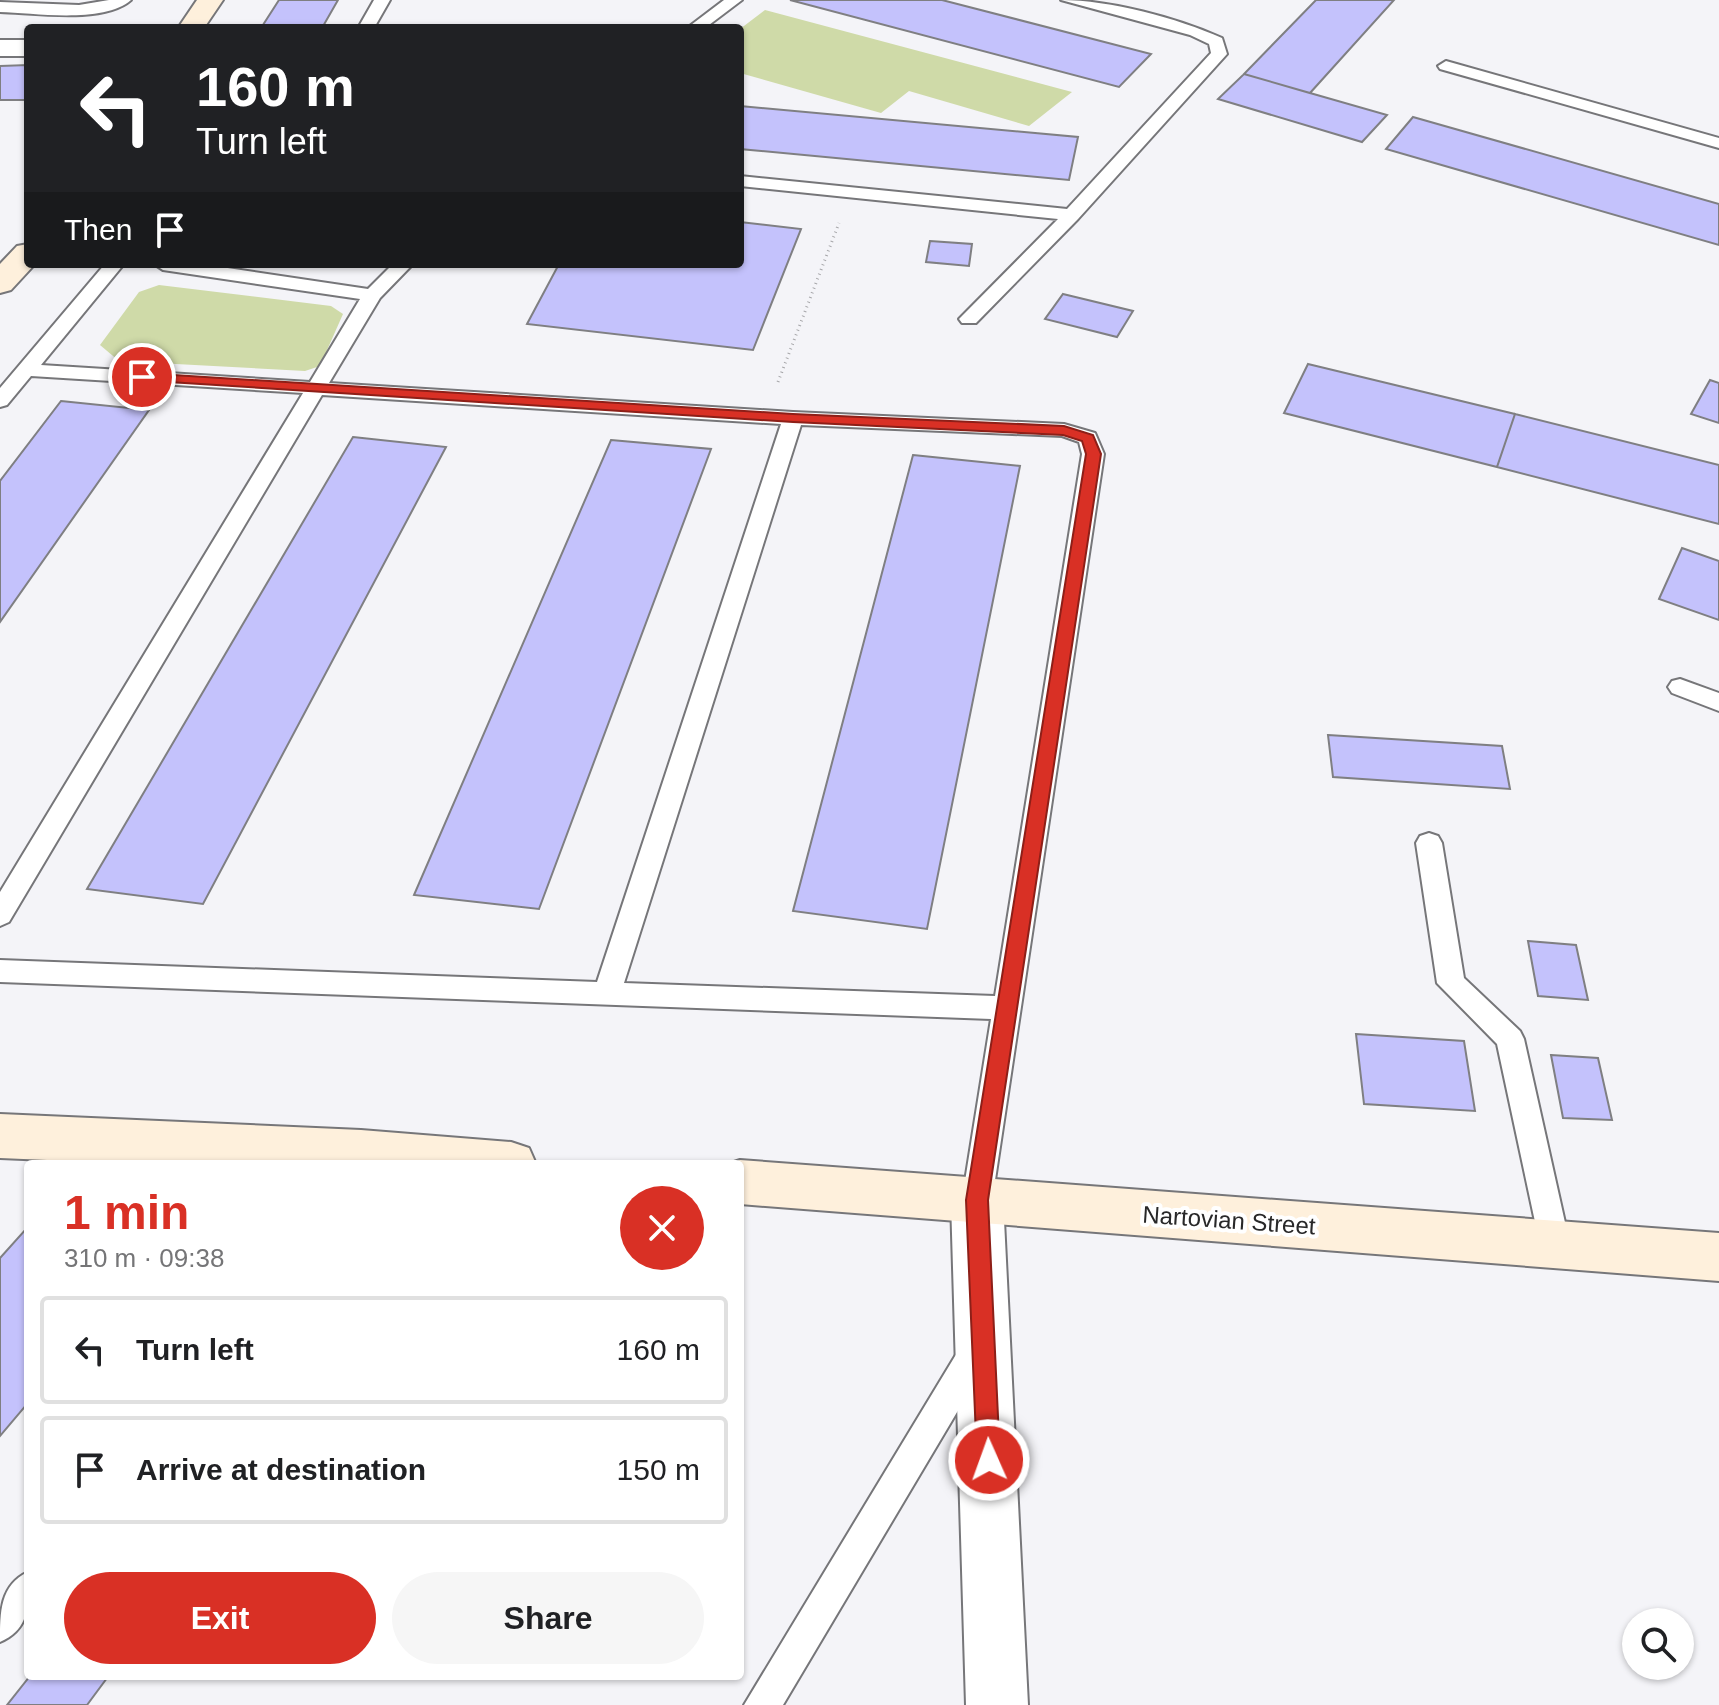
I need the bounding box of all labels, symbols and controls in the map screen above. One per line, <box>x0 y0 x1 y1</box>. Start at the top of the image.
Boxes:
text: 160 m <box>196 55 355 118</box>
icon: left <box>64 56 168 160</box>
text: Turn left <box>196 121 327 162</box>
icon: arrive <box>148 208 192 252</box>
text: Then <box>64 213 132 246</box>
pin <box>108 343 176 411</box>
icon: arrive <box>120 355 164 399</box>
text: 1 min <box>64 1186 189 1239</box>
button: close <box>620 1186 704 1270</box>
street label: Nartovian Street <box>1142 1200 1317 1240</box>
text: 310 m · 09:38 <box>64 1243 224 1273</box>
icon: left <box>68 1328 112 1372</box>
text: Turn left <box>136 1333 254 1366</box>
text: 160 m <box>617 1333 700 1366</box>
position arrow <box>947 1418 1031 1502</box>
icon: arrive <box>68 1448 112 1492</box>
text: Arrive at destination <box>136 1453 426 1486</box>
text: 150 m <box>617 1453 700 1486</box>
button: Exit <box>64 1572 376 1664</box>
button: Share <box>392 1572 704 1664</box>
map controls <box>1622 1608 1694 1680</box>
button: search <box>1622 1608 1694 1680</box>

